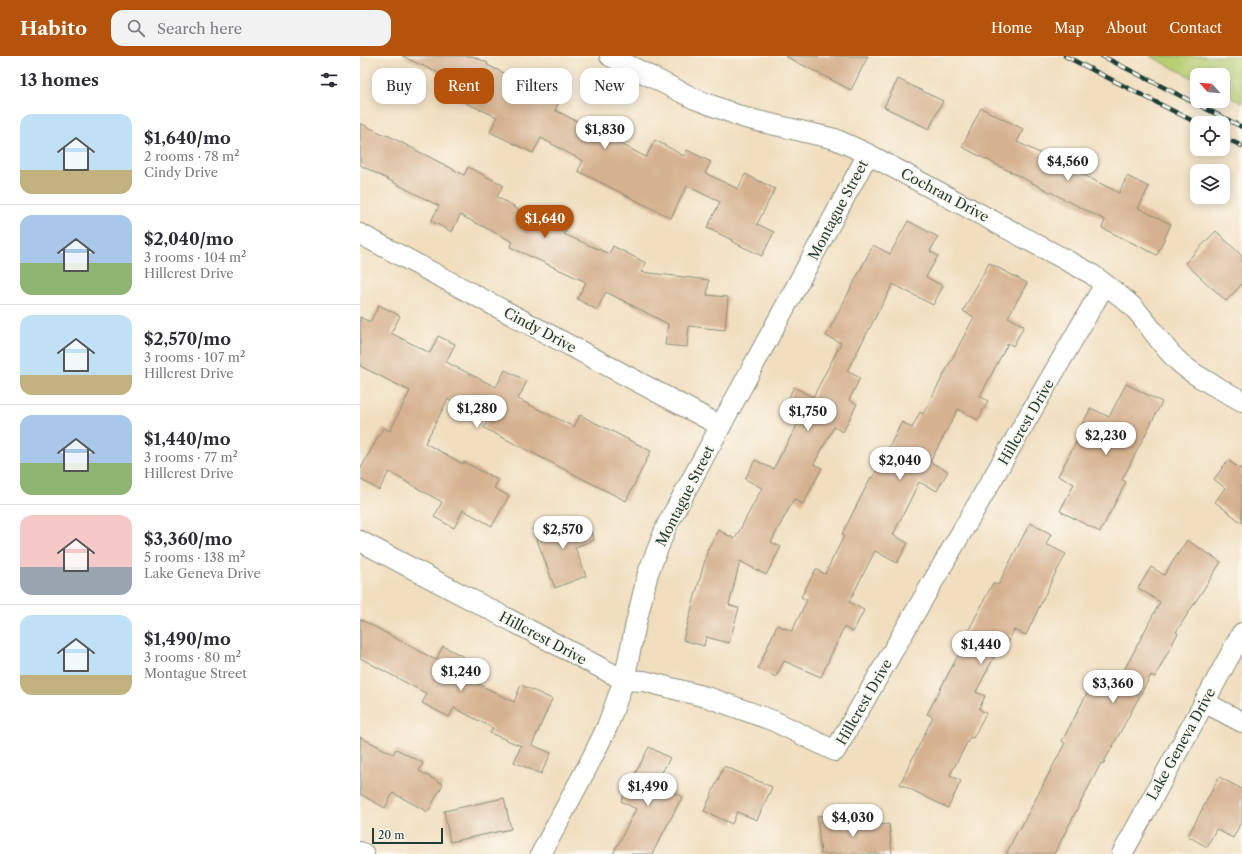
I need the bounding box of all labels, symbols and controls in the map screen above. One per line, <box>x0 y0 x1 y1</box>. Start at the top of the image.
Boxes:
search box <box>111 10 391 46</box>
text: Habito <box>20 17 87 40</box>
icon: search <box>125 17 147 39</box>
text: Search here <box>157 19 242 38</box>
text: Home <box>991 19 1032 37</box>
text: Map <box>1054 19 1084 37</box>
text: About <box>1106 19 1147 37</box>
text: Contact <box>1169 19 1222 37</box>
chip: Buy <box>372 68 426 104</box>
chip: Rent <box>434 68 494 104</box>
chip: Filters <box>502 68 572 104</box>
chip: New <box>580 68 639 104</box>
north arrow <box>1190 68 1230 108</box>
map controls <box>1190 68 1230 204</box>
icon: filters <box>318 69 340 91</box>
text: 13 homes <box>20 70 99 90</box>
pin: $1,830 <box>572 116 638 150</box>
button: locate <box>1190 116 1230 156</box>
text: $1,830 <box>585 121 625 137</box>
text: $1,640/mo <box>144 128 231 148</box>
icon: home <box>52 130 100 178</box>
text: 2 rooms · 78 m² <box>144 148 240 164</box>
pin: $4,560 <box>1035 148 1101 182</box>
text: $4,560 <box>1047 153 1089 169</box>
street label: Montague Street <box>804 157 872 263</box>
text: Cindy Drive <box>144 164 218 180</box>
street label: Cochran Drive <box>898 164 992 226</box>
button: layers <box>1190 164 1230 204</box>
pin: $1,640 <box>512 205 578 239</box>
text: $1,640 <box>525 210 565 226</box>
text: $2,040/mo <box>144 229 234 249</box>
icon: home <box>52 231 100 279</box>
text: 3 rooms · 104 m² <box>144 249 246 265</box>
text: Hillcrest Drive <box>144 265 234 281</box>
street label: Cindy Drive <box>501 303 580 357</box>
text: $2,570/mo <box>144 329 231 349</box>
icon: home <box>52 331 100 379</box>
text: 3 rooms · 107 m² <box>144 349 245 365</box>
text: Hillcrest Drive <box>144 365 234 381</box>
street label: Hillcrest Drive <box>994 376 1058 468</box>
pin: $1,280 <box>444 395 510 429</box>
pin: $1,750 <box>775 398 841 432</box>
text: $1,280 <box>457 400 497 416</box>
text: $1,750 <box>789 403 827 419</box>
pin: $2,230 <box>1073 422 1139 456</box>
text: $2,230 <box>1085 427 1127 443</box>
text: $1,440/mo <box>144 429 231 449</box>
icon: home <box>52 431 100 479</box>
street label: Montague Street <box>652 443 718 549</box>
pin: $2,040 <box>867 447 933 481</box>
text: 3 rooms · 77 m² <box>144 449 238 465</box>
text: $2,040 <box>879 452 921 468</box>
text: Hillcrest Drive <box>144 465 234 481</box>
pin: $2,570 <box>530 516 596 550</box>
text: $2,570 <box>543 521 583 537</box>
text: $3,360/mo <box>144 529 232 549</box>
icon: home <box>52 531 100 579</box>
text: 5 rooms · 138 m² <box>144 549 245 565</box>
text: Lake Geneva Drive <box>144 565 261 581</box>
street label: Hillcrest Drive <box>496 607 590 669</box>
text: $1,490/mo <box>144 629 231 649</box>
icon: home <box>52 631 100 679</box>
pin: $1,440 <box>948 631 1014 665</box>
text: $1,440 <box>961 636 1001 652</box>
text: 3 rooms · 80 m² <box>144 649 241 665</box>
street label: Hillcrest Drive <box>832 656 896 748</box>
pin: $1,240 <box>428 658 494 692</box>
text: $1,240 <box>441 663 481 679</box>
text: Montague Street <box>144 665 247 681</box>
pin: $3,360 <box>1080 670 1146 704</box>
text: $3,360 <box>1092 675 1134 691</box>
street label: Lake Geneva Drive <box>1143 685 1219 803</box>
pin: $1,490 <box>615 773 681 807</box>
text: $1,490 <box>628 778 668 794</box>
pin: $4,030 <box>820 804 886 838</box>
text: $4,030 <box>832 809 874 825</box>
scale bar <box>372 826 443 845</box>
text: 20 m <box>378 828 404 842</box>

